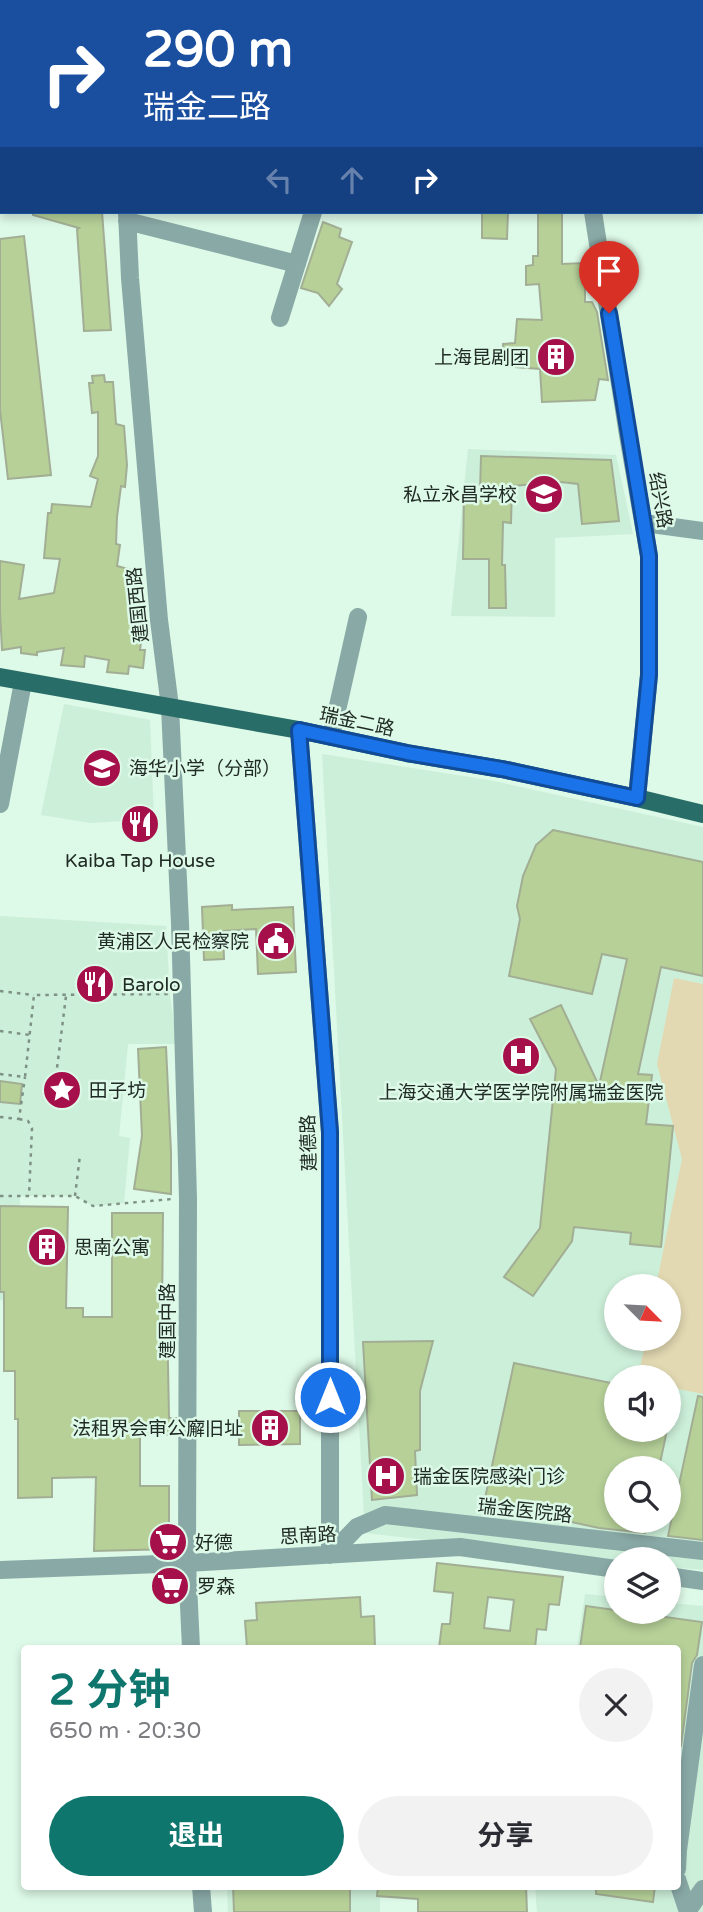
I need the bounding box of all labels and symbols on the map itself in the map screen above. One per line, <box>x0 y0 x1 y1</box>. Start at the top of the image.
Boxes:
pin <box>579 241 639 313</box>
building icon: 上海昆剧团 <box>535 336 577 378</box>
place label: 上海昆剧团 <box>434 347 529 369</box>
street label: 绍兴路 <box>644 470 676 530</box>
school or university icon: 私立永昌学校 <box>523 473 565 515</box>
place label: 私立永昌学校 <box>403 484 517 506</box>
street label: 建国西路 <box>123 566 153 644</box>
street label: 瑞金二路 <box>317 703 396 741</box>
school or university icon: 海华小学（分部） <box>81 747 123 789</box>
place label: 海华小学（分部） <box>129 758 281 780</box>
restaurant icon: Kaiba Tap House <box>119 803 161 845</box>
place label: Kaiba Tap House <box>65 850 215 872</box>
public building icon: 黄浦区人民检察院 <box>255 920 297 962</box>
place label: 黄浦区人民检察院 <box>97 931 249 953</box>
restaurant icon: Barolo <box>74 963 116 1005</box>
place label: Barolo <box>122 974 181 996</box>
hospital icon: 上海交通大学医学院附属瑞金医院 <box>500 1035 542 1077</box>
place icon: 田子坊 <box>41 1069 83 1111</box>
place label: 田子坊 <box>89 1080 146 1102</box>
place label: 上海交通大学医学院附属瑞金医院 <box>378 1082 664 1104</box>
street label: 建德路 <box>297 1114 321 1172</box>
building icon: 思南公寓 <box>26 1226 68 1268</box>
place label: 思南公寓 <box>74 1237 150 1259</box>
north arrow <box>604 1274 681 1351</box>
street label: 建国中路 <box>157 1283 179 1359</box>
position arrow <box>293 1360 367 1434</box>
building icon: 法租界会审公廨旧址 <box>249 1407 291 1449</box>
place label: 法租界会审公廨旧址 <box>72 1418 243 1440</box>
hospital icon: 瑞金医院感染门诊 <box>365 1455 407 1497</box>
place label: 瑞金医院感染门诊 <box>413 1466 565 1488</box>
street label: 瑞金医院路 <box>476 1495 573 1527</box>
supermarket icon: 好德 <box>147 1521 189 1563</box>
street label: 思南路 <box>279 1524 337 1548</box>
place label: 好德 <box>195 1532 233 1554</box>
supermarket icon: 罗森 <box>149 1565 191 1607</box>
place label: 罗森 <box>197 1576 235 1598</box>

